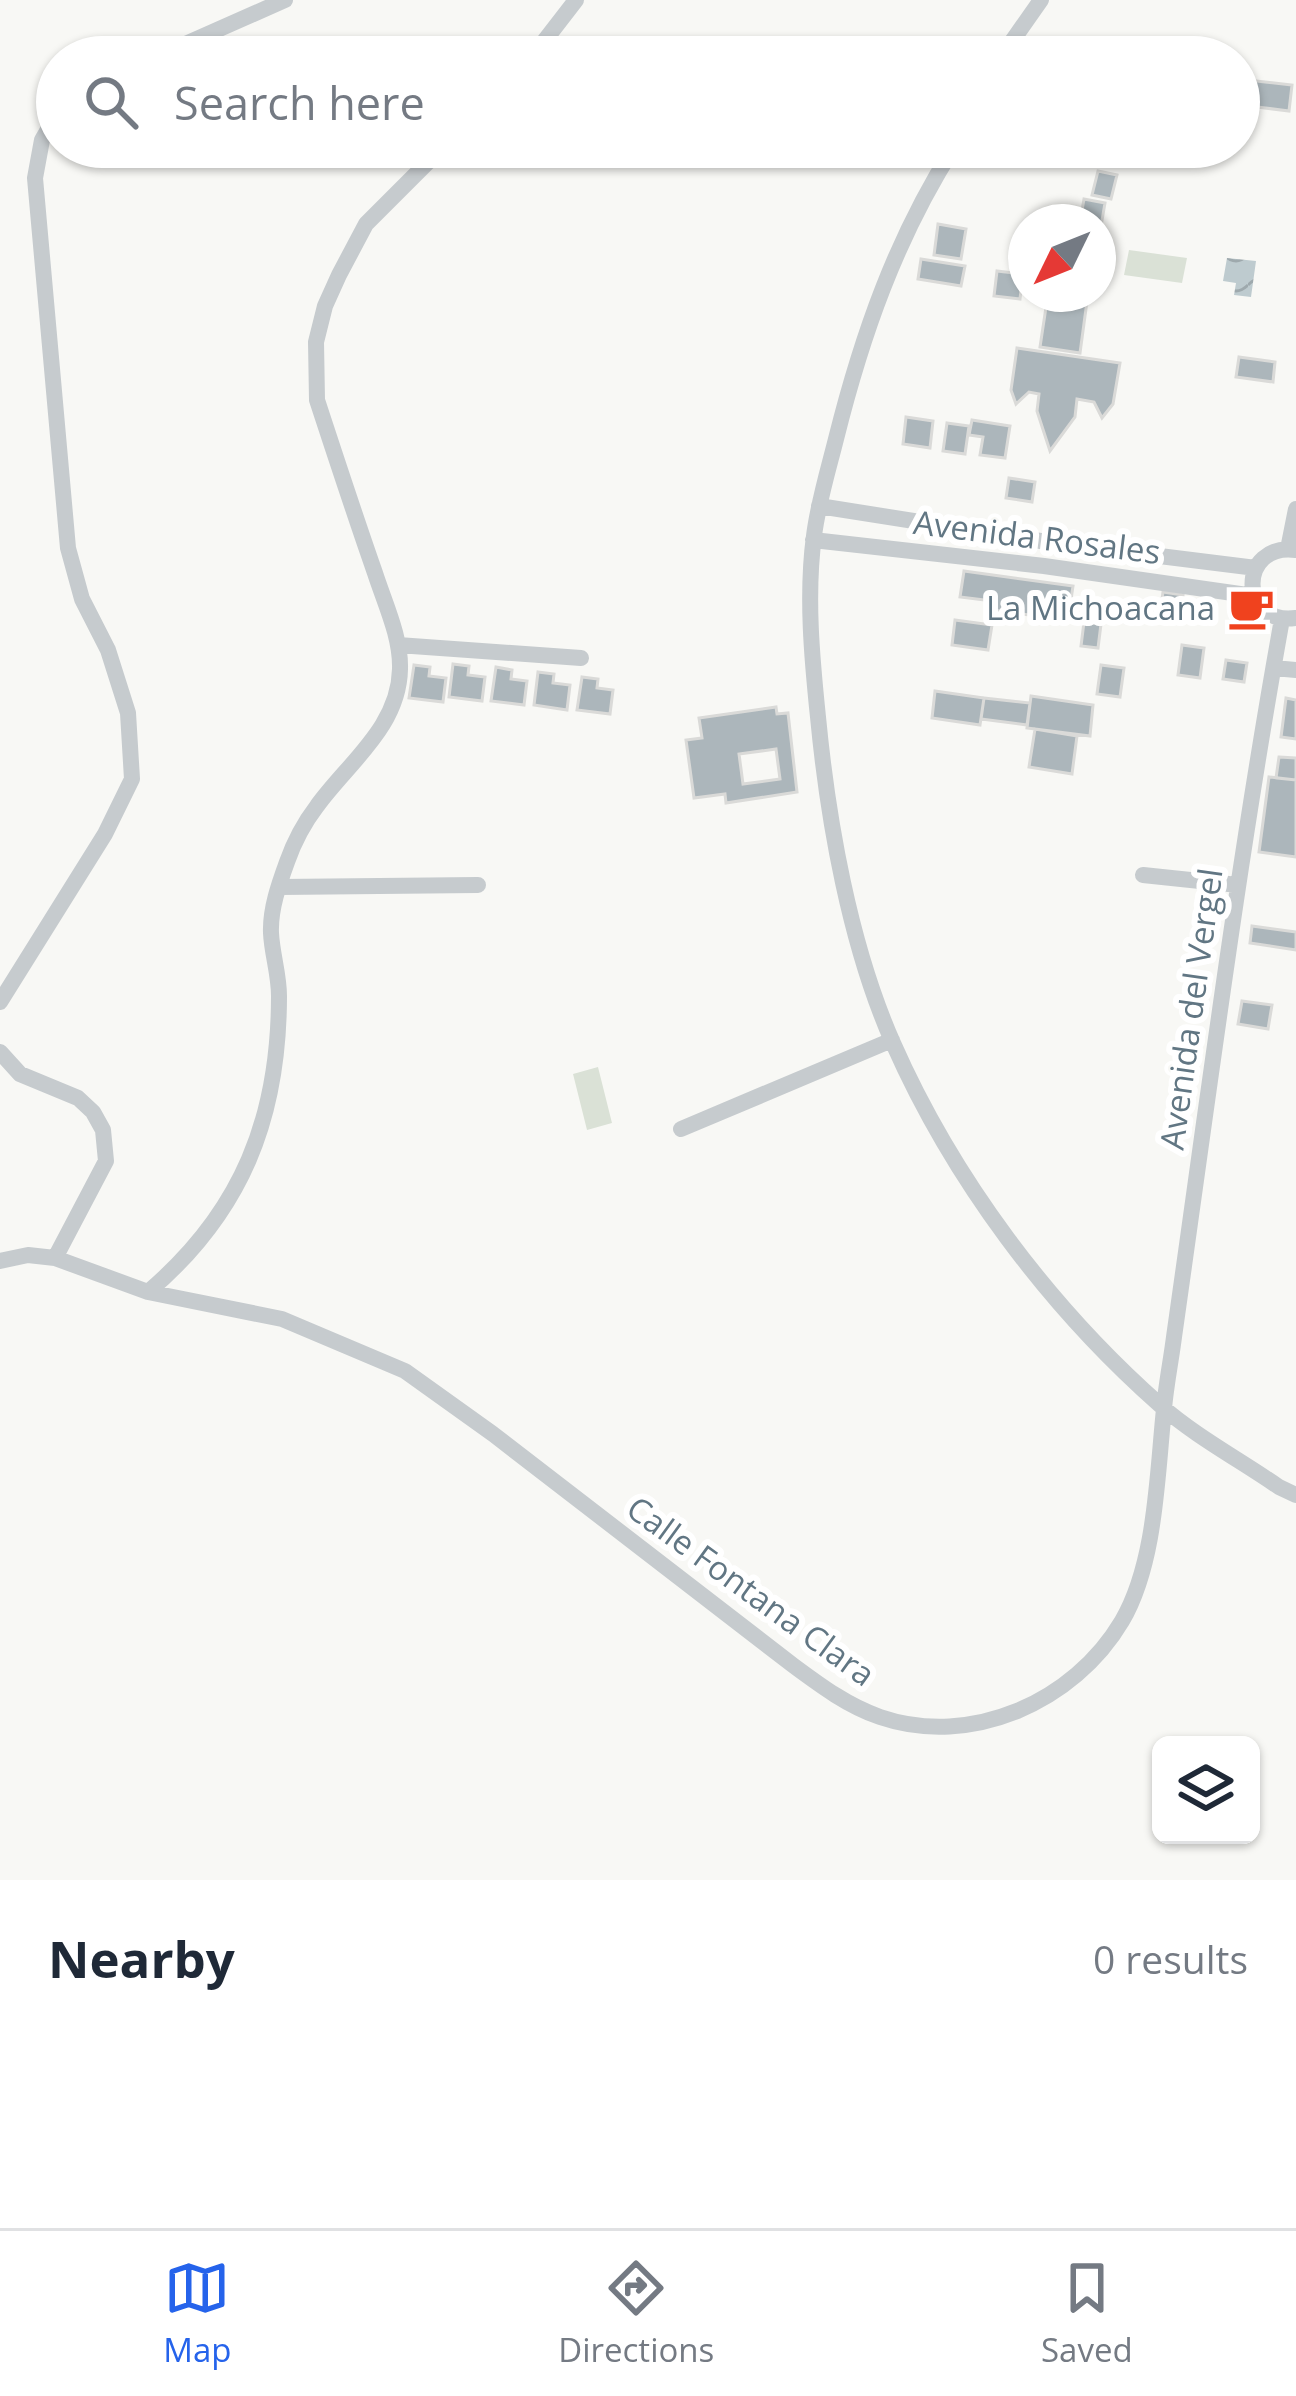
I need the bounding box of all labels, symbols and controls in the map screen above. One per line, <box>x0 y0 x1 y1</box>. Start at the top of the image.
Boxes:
search box <box>36 36 1260 168</box>
icon: search <box>78 69 144 135</box>
text: Search here <box>174 72 425 133</box>
north arrow <box>1008 204 1116 312</box>
street label: Avenida Rosales <box>911 499 1163 574</box>
cafe icon: La Michoacana <box>1226 583 1276 633</box>
place label: La Michoacana <box>986 585 1215 630</box>
street label: Avenida del Vergel <box>1148 865 1233 1153</box>
street label: Calle Fontana Clara <box>618 1485 884 1696</box>
map controls <box>1152 1736 1260 1844</box>
button: layers <box>1152 1736 1260 1844</box>
text: Nearby <box>48 1923 235 1993</box>
text: 0 results <box>1093 1932 1248 1985</box>
tab: Map <box>163 2255 232 2372</box>
tab: Directions <box>558 2255 714 2372</box>
tab: Saved <box>1041 2255 1133 2372</box>

